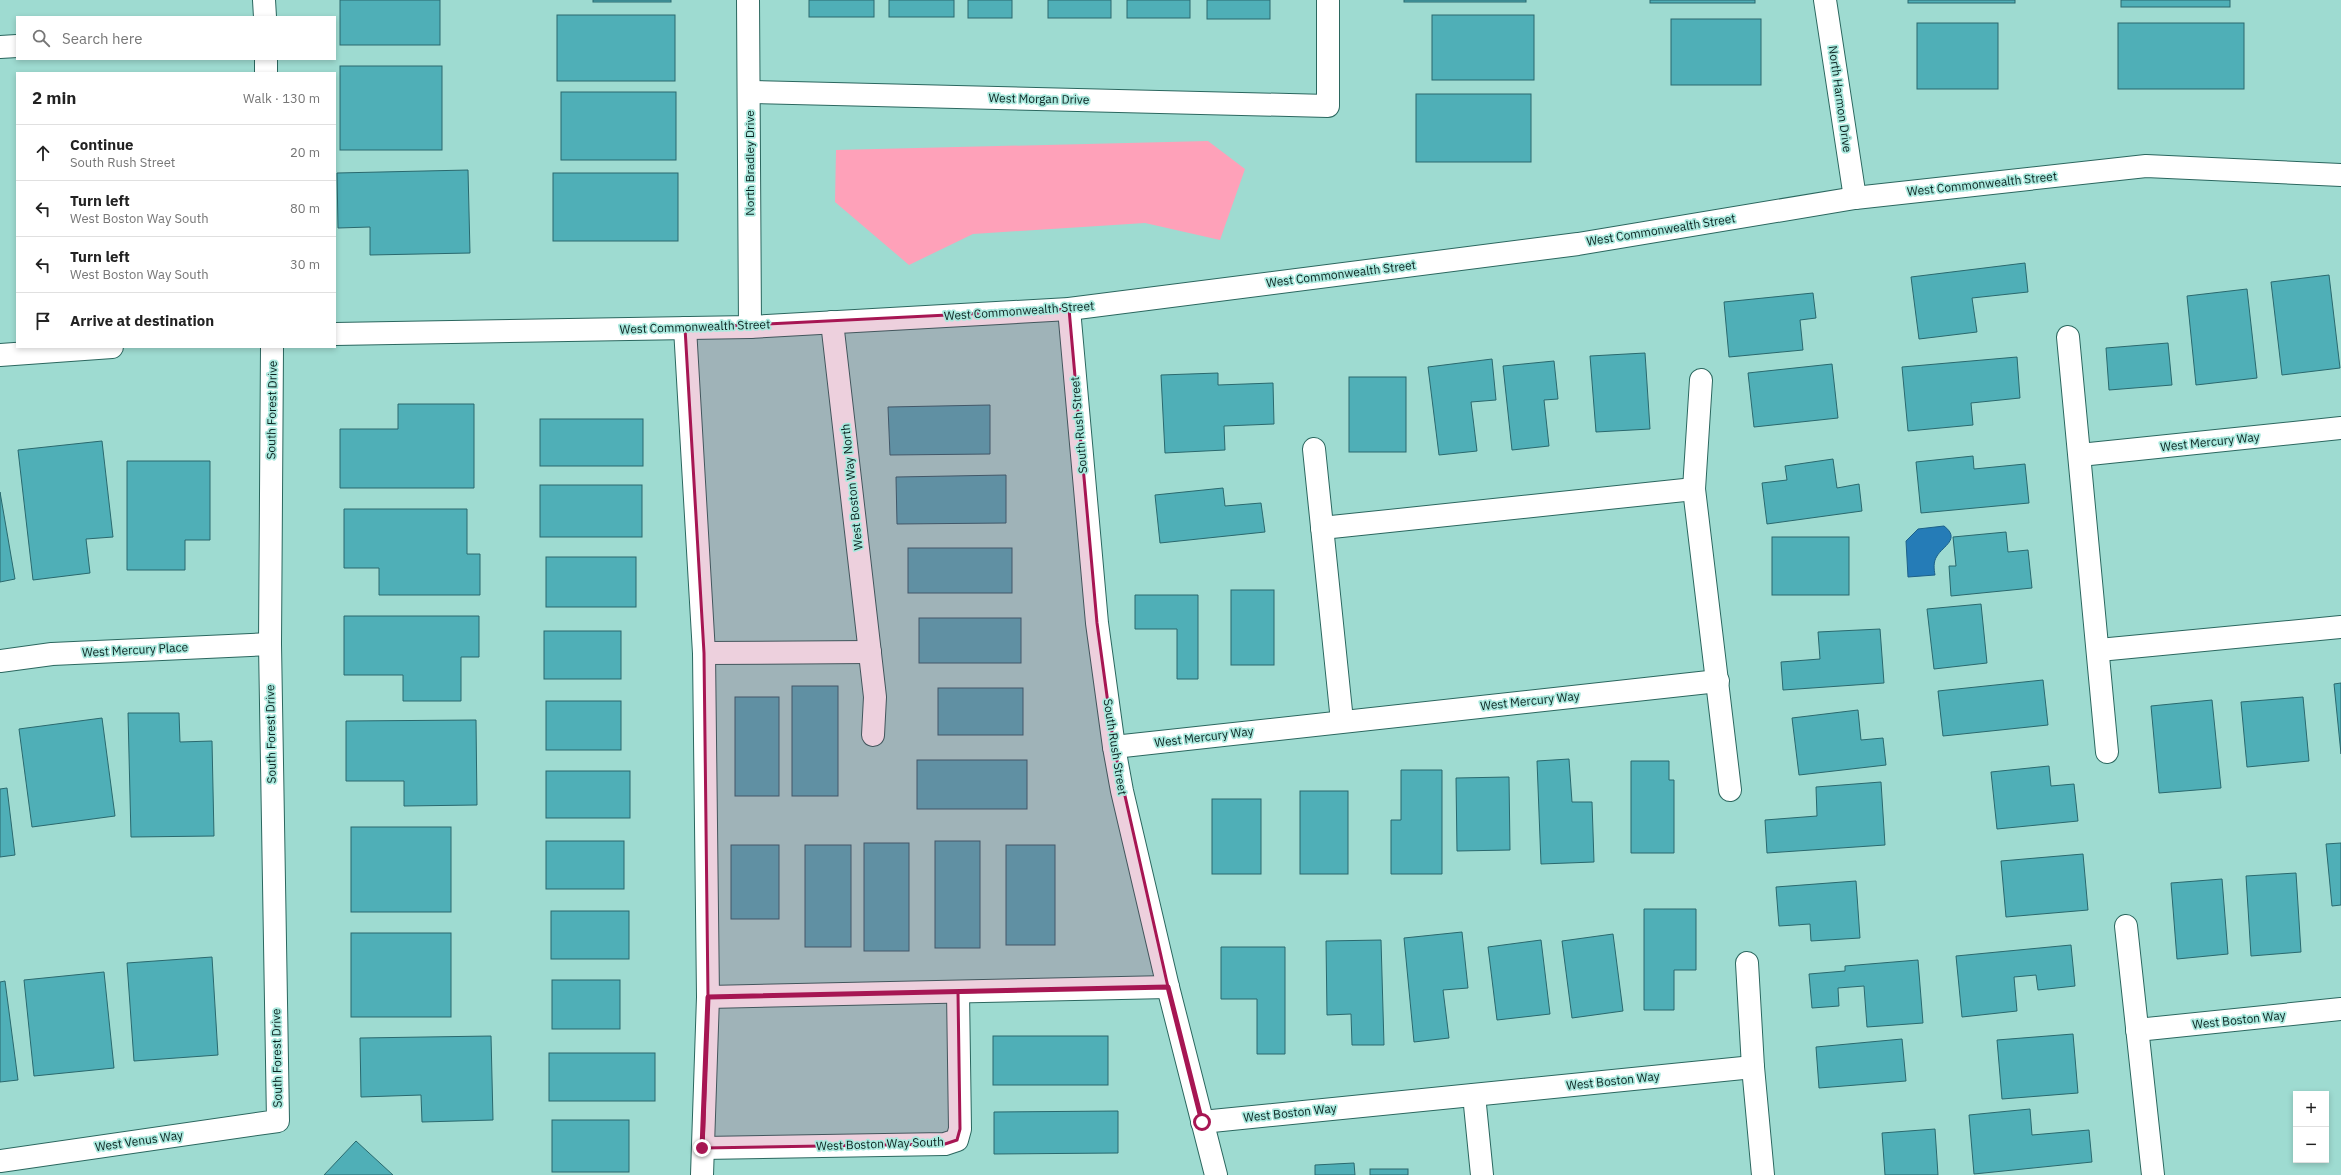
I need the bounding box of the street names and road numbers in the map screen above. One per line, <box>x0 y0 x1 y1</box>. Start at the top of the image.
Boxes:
street label: North Harmon Drive <box>1826 45 1855 154</box>
street label: West Morgan Drive <box>989 90 1090 107</box>
street label: North Bradley Drive <box>742 110 757 216</box>
street label: West Commonwealth Street <box>1906 168 2058 199</box>
street label: West Commonwealth Street <box>1585 210 1736 249</box>
street label: West Commonwealth Street <box>1265 257 1417 290</box>
street label: West Commonwealth Street <box>943 298 1095 323</box>
street label: West Commonwealth Street <box>619 316 771 337</box>
street label: South Forest Drive <box>263 360 280 460</box>
street label: South Rush Street <box>1067 376 1090 474</box>
street label: West Boston Way North <box>837 423 866 551</box>
street label: West Mercury Way <box>2160 429 2260 454</box>
street label: West Mercury Place <box>82 639 189 660</box>
street label: South Forest Drive <box>262 684 279 784</box>
street label: West Mercury Way <box>1480 688 1580 713</box>
street label: South Rush Street <box>1100 698 1131 796</box>
street label: West Mercury Way <box>1154 723 1254 750</box>
street label: West Boston Way <box>2192 1007 2286 1032</box>
street label: South Forest Drive <box>268 1008 285 1108</box>
street label: West Boston Way <box>1566 1068 1660 1093</box>
street label: West Boston Way <box>1243 1100 1337 1125</box>
street label: West Venus Way <box>94 1127 184 1154</box>
street label: West Boston Way South <box>816 1134 944 1153</box>

